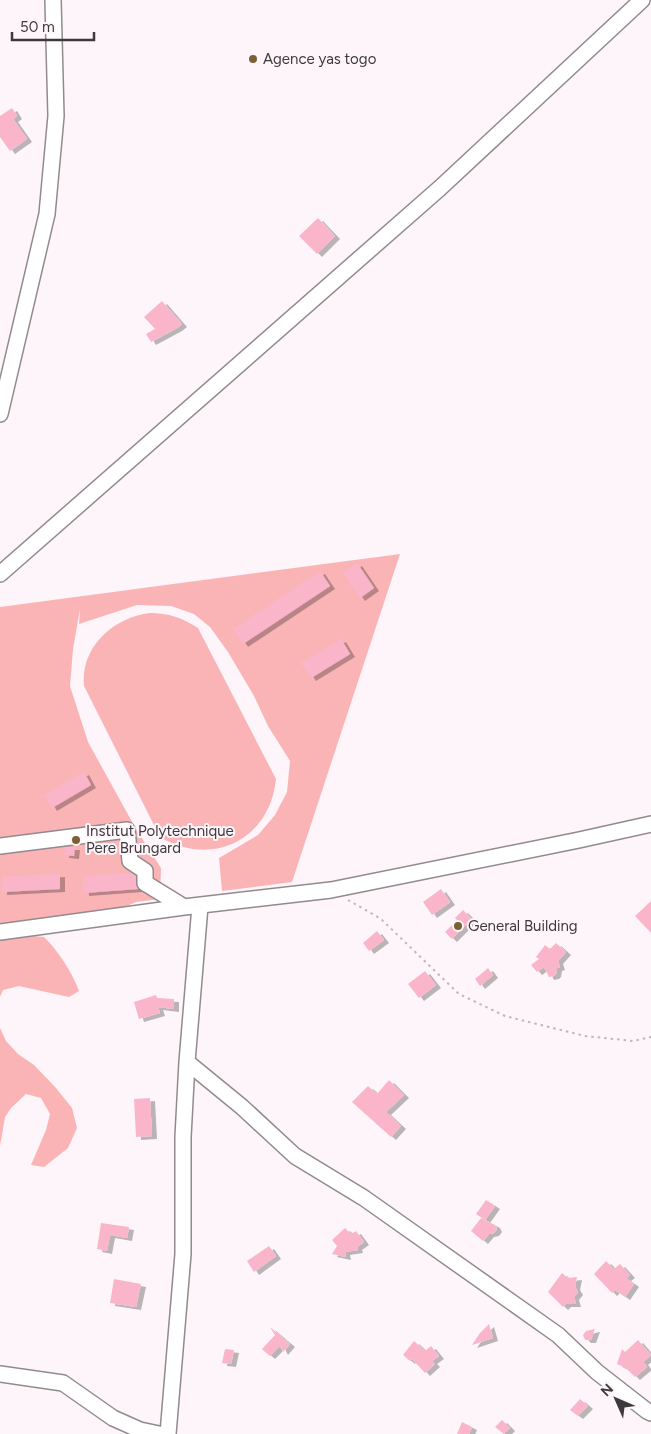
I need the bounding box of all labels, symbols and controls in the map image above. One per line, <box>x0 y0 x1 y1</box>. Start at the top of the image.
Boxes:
scale bar <box>12 10 95 42</box>
text: 50 m <box>20 18 55 36</box>
place label: Agence yas togo <box>263 50 377 68</box>
marker: Agence yas togo <box>247 53 259 65</box>
place label: Institut Polytechnique Pere Brungard <box>86 822 234 857</box>
marker: Institut Polytechnique Pere Brungard <box>70 834 82 846</box>
place label: General Building <box>468 917 578 935</box>
marker: General Building <box>452 920 464 932</box>
north arrow <box>591 1374 641 1424</box>
text: N <box>597 1380 617 1400</box>

